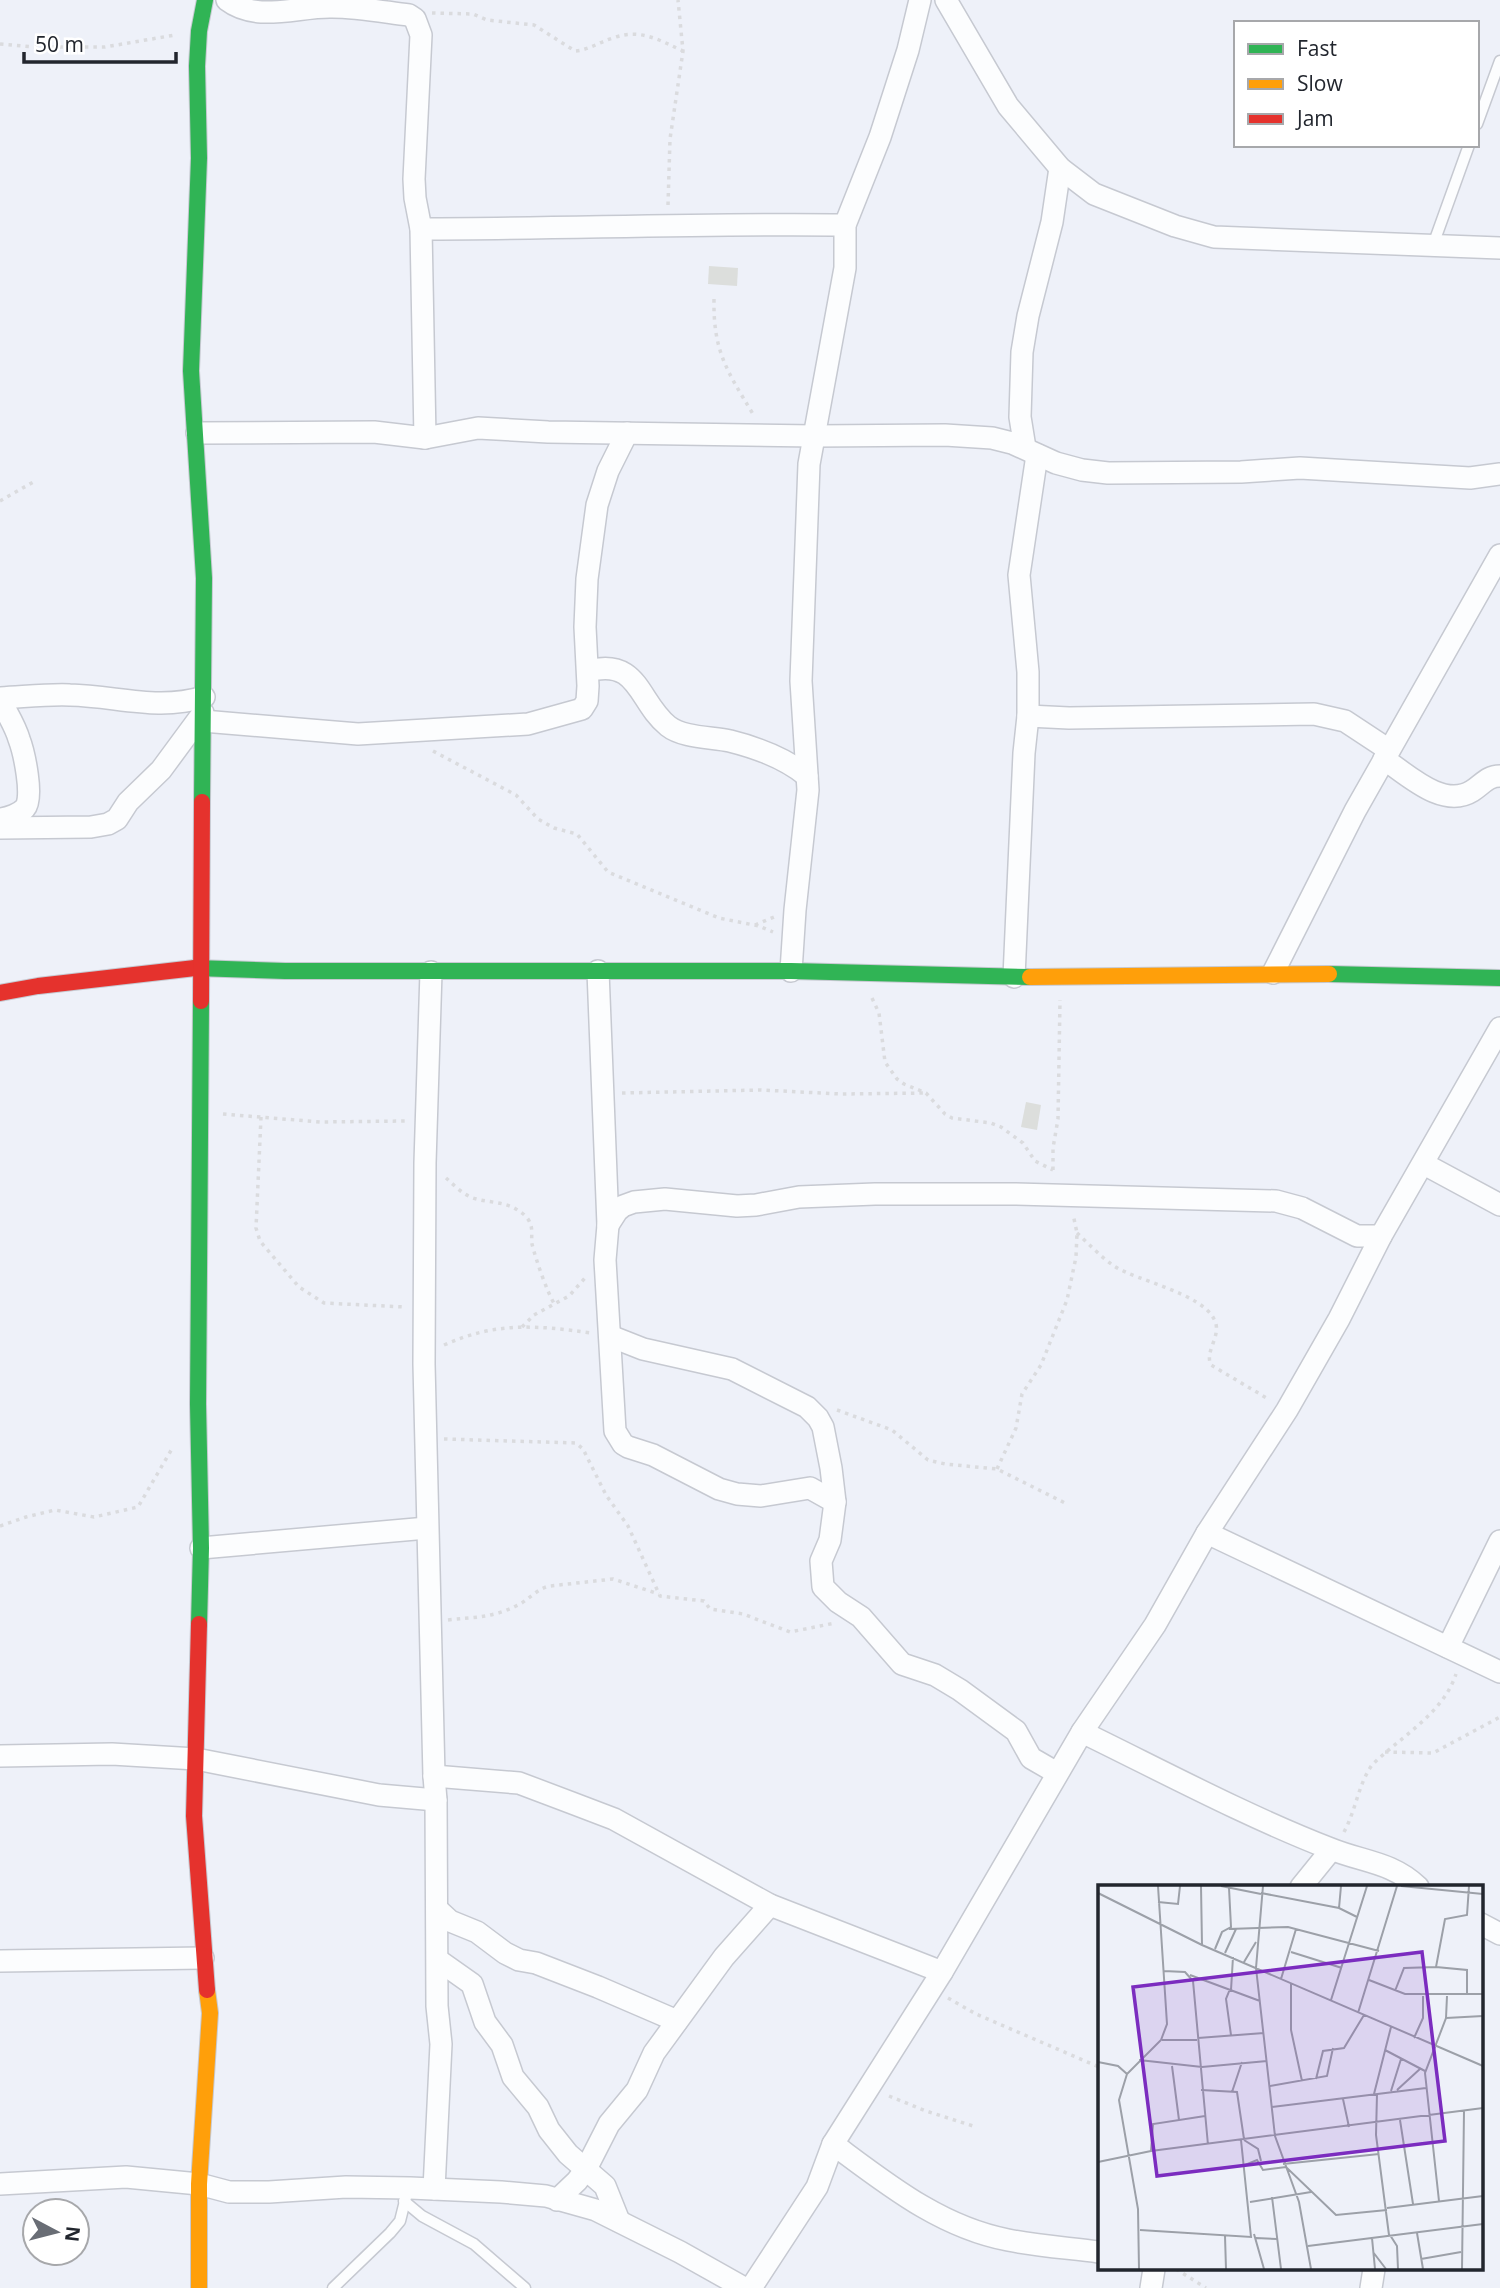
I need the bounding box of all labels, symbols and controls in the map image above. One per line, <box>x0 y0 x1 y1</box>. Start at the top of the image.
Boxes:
scale bar <box>24 21 177 65</box>
legend <box>1234 21 1479 147</box>
text: 50 m <box>35 30 84 58</box>
text: Fast <box>1297 34 1337 62</box>
text: Slow <box>1297 69 1343 97</box>
text: Jam <box>1295 104 1334 132</box>
inset map <box>1098 1885 1482 2270</box>
north arrow <box>21 2197 91 2267</box>
text: N <box>59 2225 87 2243</box>

